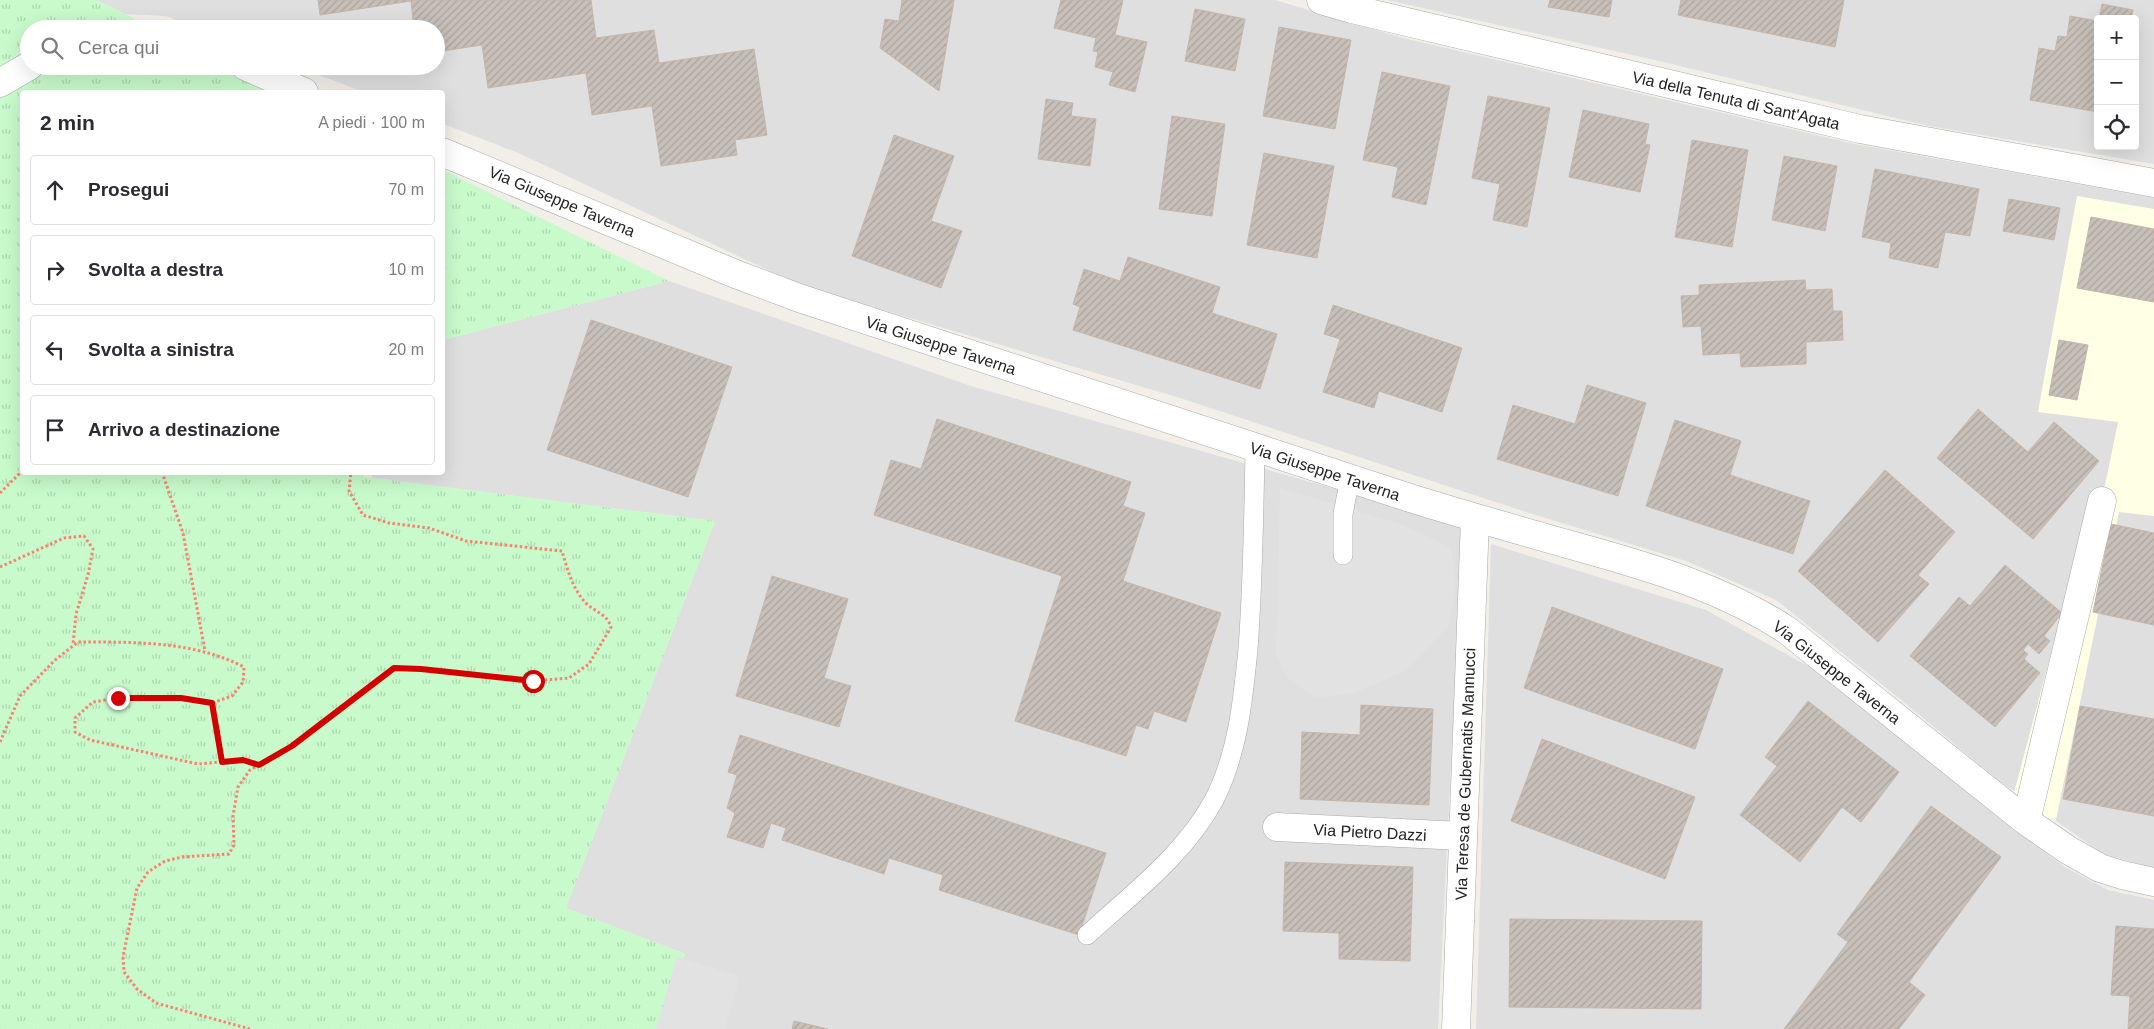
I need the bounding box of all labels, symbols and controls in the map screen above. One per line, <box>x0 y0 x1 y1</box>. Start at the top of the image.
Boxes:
map controls <box>2094 15 2139 150</box>
button: + <box>2094 15 2139 60</box>
search box <box>20 20 445 75</box>
icon: search <box>38 34 66 62</box>
text: Cerca qui <box>78 37 159 58</box>
button: − <box>2094 60 2139 105</box>
street label: Via della Tenuta di Sant'Agata <box>1630 68 1841 133</box>
button: locate <box>2094 105 2139 150</box>
text: 2 min <box>40 111 95 134</box>
text: A piedi · 100 m <box>318 114 425 131</box>
street label: Via Giuseppe Taverna <box>486 163 637 240</box>
icon: ahead <box>41 176 69 204</box>
text: Prosegui <box>88 179 169 200</box>
text: 70 m <box>388 181 424 198</box>
icon: right <box>41 256 69 284</box>
text: Svolta a destra <box>88 259 223 280</box>
text: 10 m <box>388 261 424 278</box>
street label: Via Giuseppe Taverna <box>864 313 1018 378</box>
icon: left <box>41 336 69 364</box>
text: Svolta a sinistra <box>88 339 234 360</box>
text: 20 m <box>388 341 424 358</box>
icon: arrive <box>41 416 69 444</box>
text: Arrivo a destinazione <box>88 419 280 440</box>
street label: Via Giuseppe Taverna <box>1248 439 1402 504</box>
street label: Via Giuseppe Taverna <box>1770 617 1904 727</box>
street label: Via Teresa de Gubernatis Mannucci <box>1453 647 1478 901</box>
route start <box>522 670 545 693</box>
route end <box>107 687 130 710</box>
street label: Via Pietro Dazzi <box>1313 821 1427 844</box>

